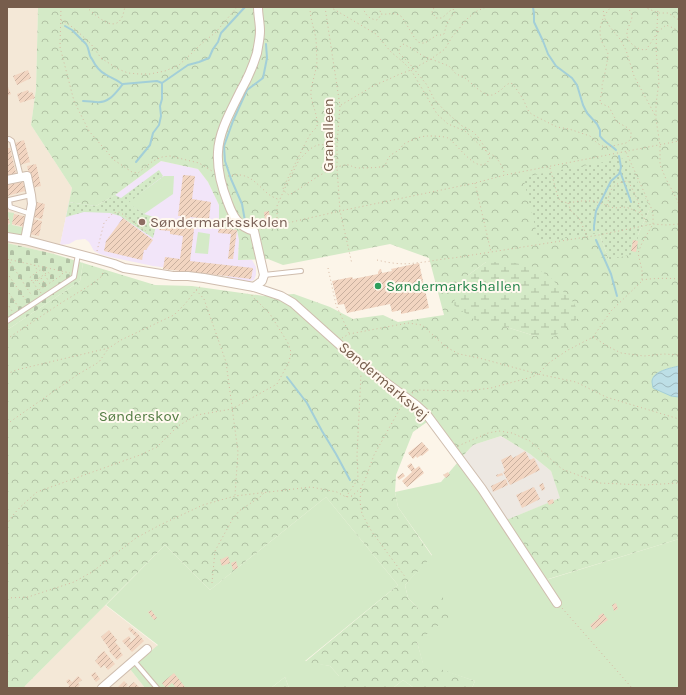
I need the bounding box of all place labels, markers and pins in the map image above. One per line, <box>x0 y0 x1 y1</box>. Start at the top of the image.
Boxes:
place label: Søndermarksskolen <box>150 213 288 231</box>
marker: Søndermarksskolen <box>137 217 147 227</box>
place label: Søndermarkshallen <box>386 277 521 295</box>
marker: Søndermarkshallen <box>373 281 383 291</box>

